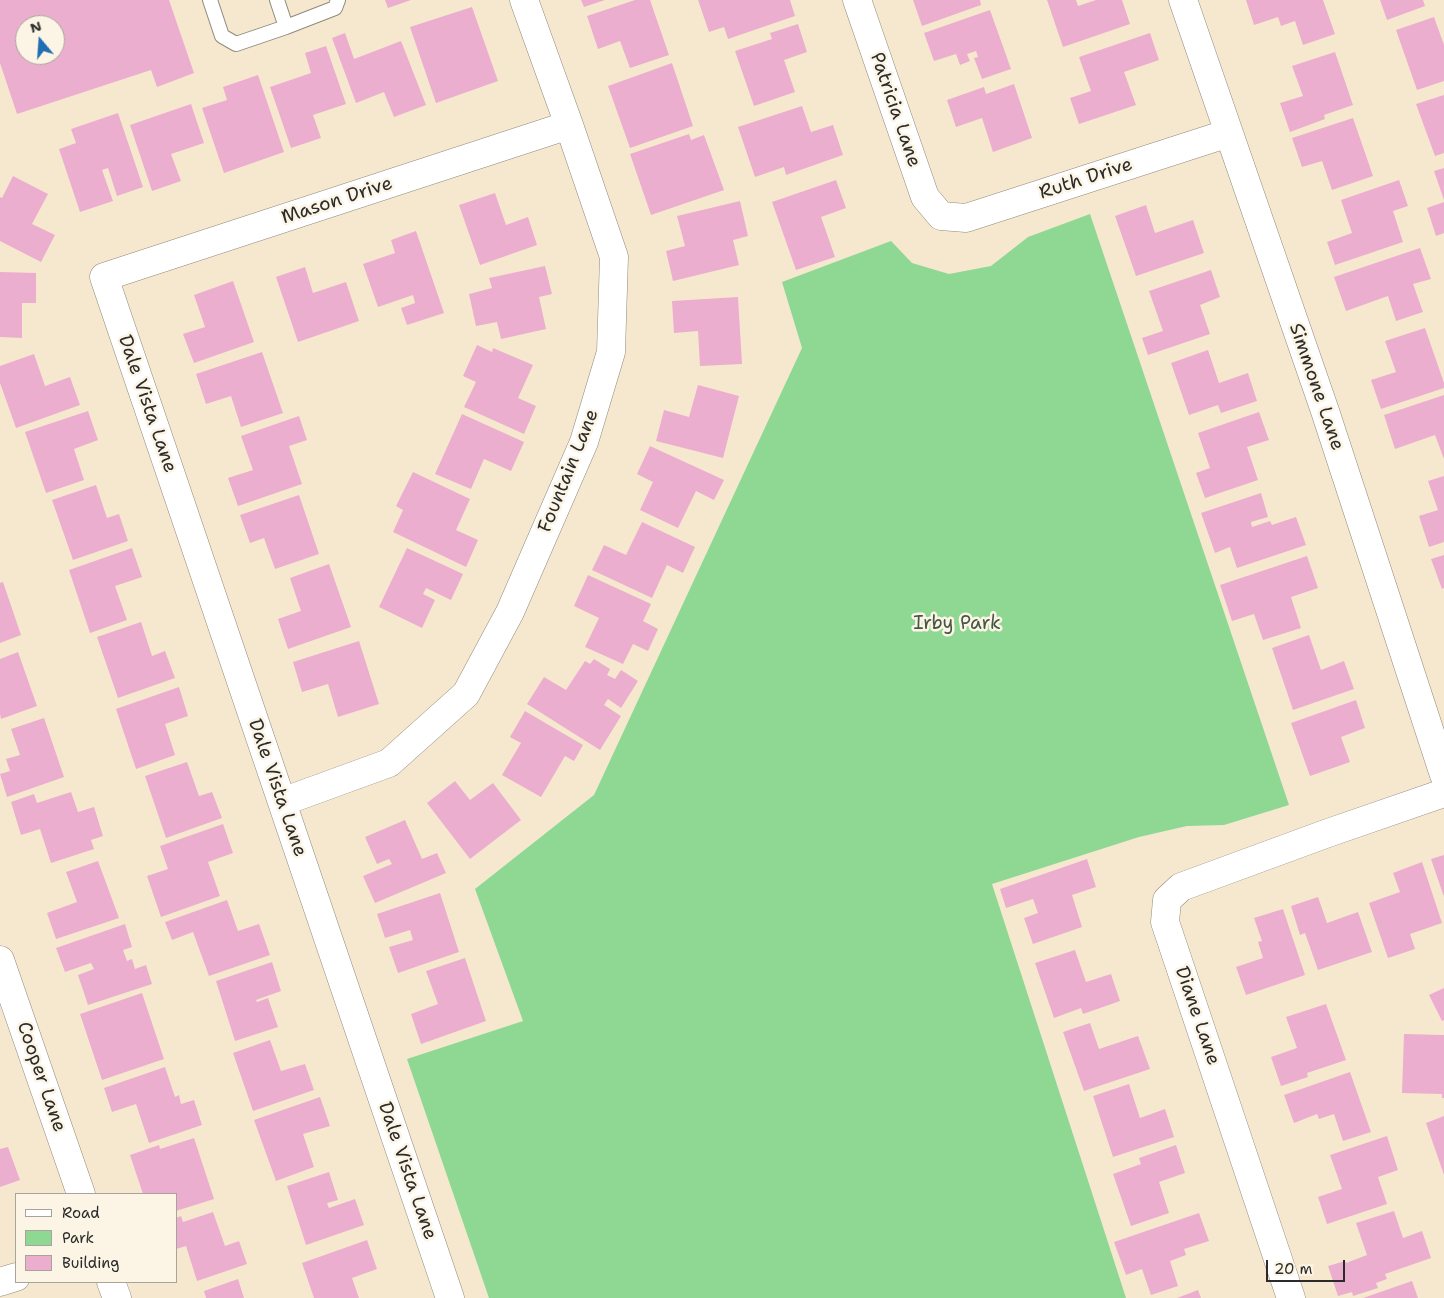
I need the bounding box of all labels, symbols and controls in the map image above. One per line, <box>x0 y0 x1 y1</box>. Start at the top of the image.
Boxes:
north arrow <box>15 15 65 65</box>
text: N <box>28 16 44 37</box>
street label: Patricia Lane <box>865 50 925 170</box>
street label: Ruth Drive <box>1037 153 1135 205</box>
street label: Mason Drive <box>279 172 395 230</box>
street label: Simmone Lane <box>1284 320 1348 454</box>
street label: Dale Vista Lane <box>113 332 181 476</box>
street label: Fountain Lane <box>534 406 604 536</box>
park label: Irby Park <box>913 613 1001 635</box>
street label: Dale Vista Lane <box>243 716 311 860</box>
street label: Diane Lane <box>1170 964 1224 1068</box>
street label: Cooper Lane <box>11 1019 71 1135</box>
street label: Dale Vista Lane <box>373 1099 441 1243</box>
legend <box>15 1193 178 1283</box>
text: Road <box>62 1203 100 1223</box>
text: Park <box>62 1228 94 1248</box>
scale bar <box>1269 1250 1348 1282</box>
text: Building <box>62 1253 119 1273</box>
text: 20 m <box>1274 1259 1313 1279</box>

